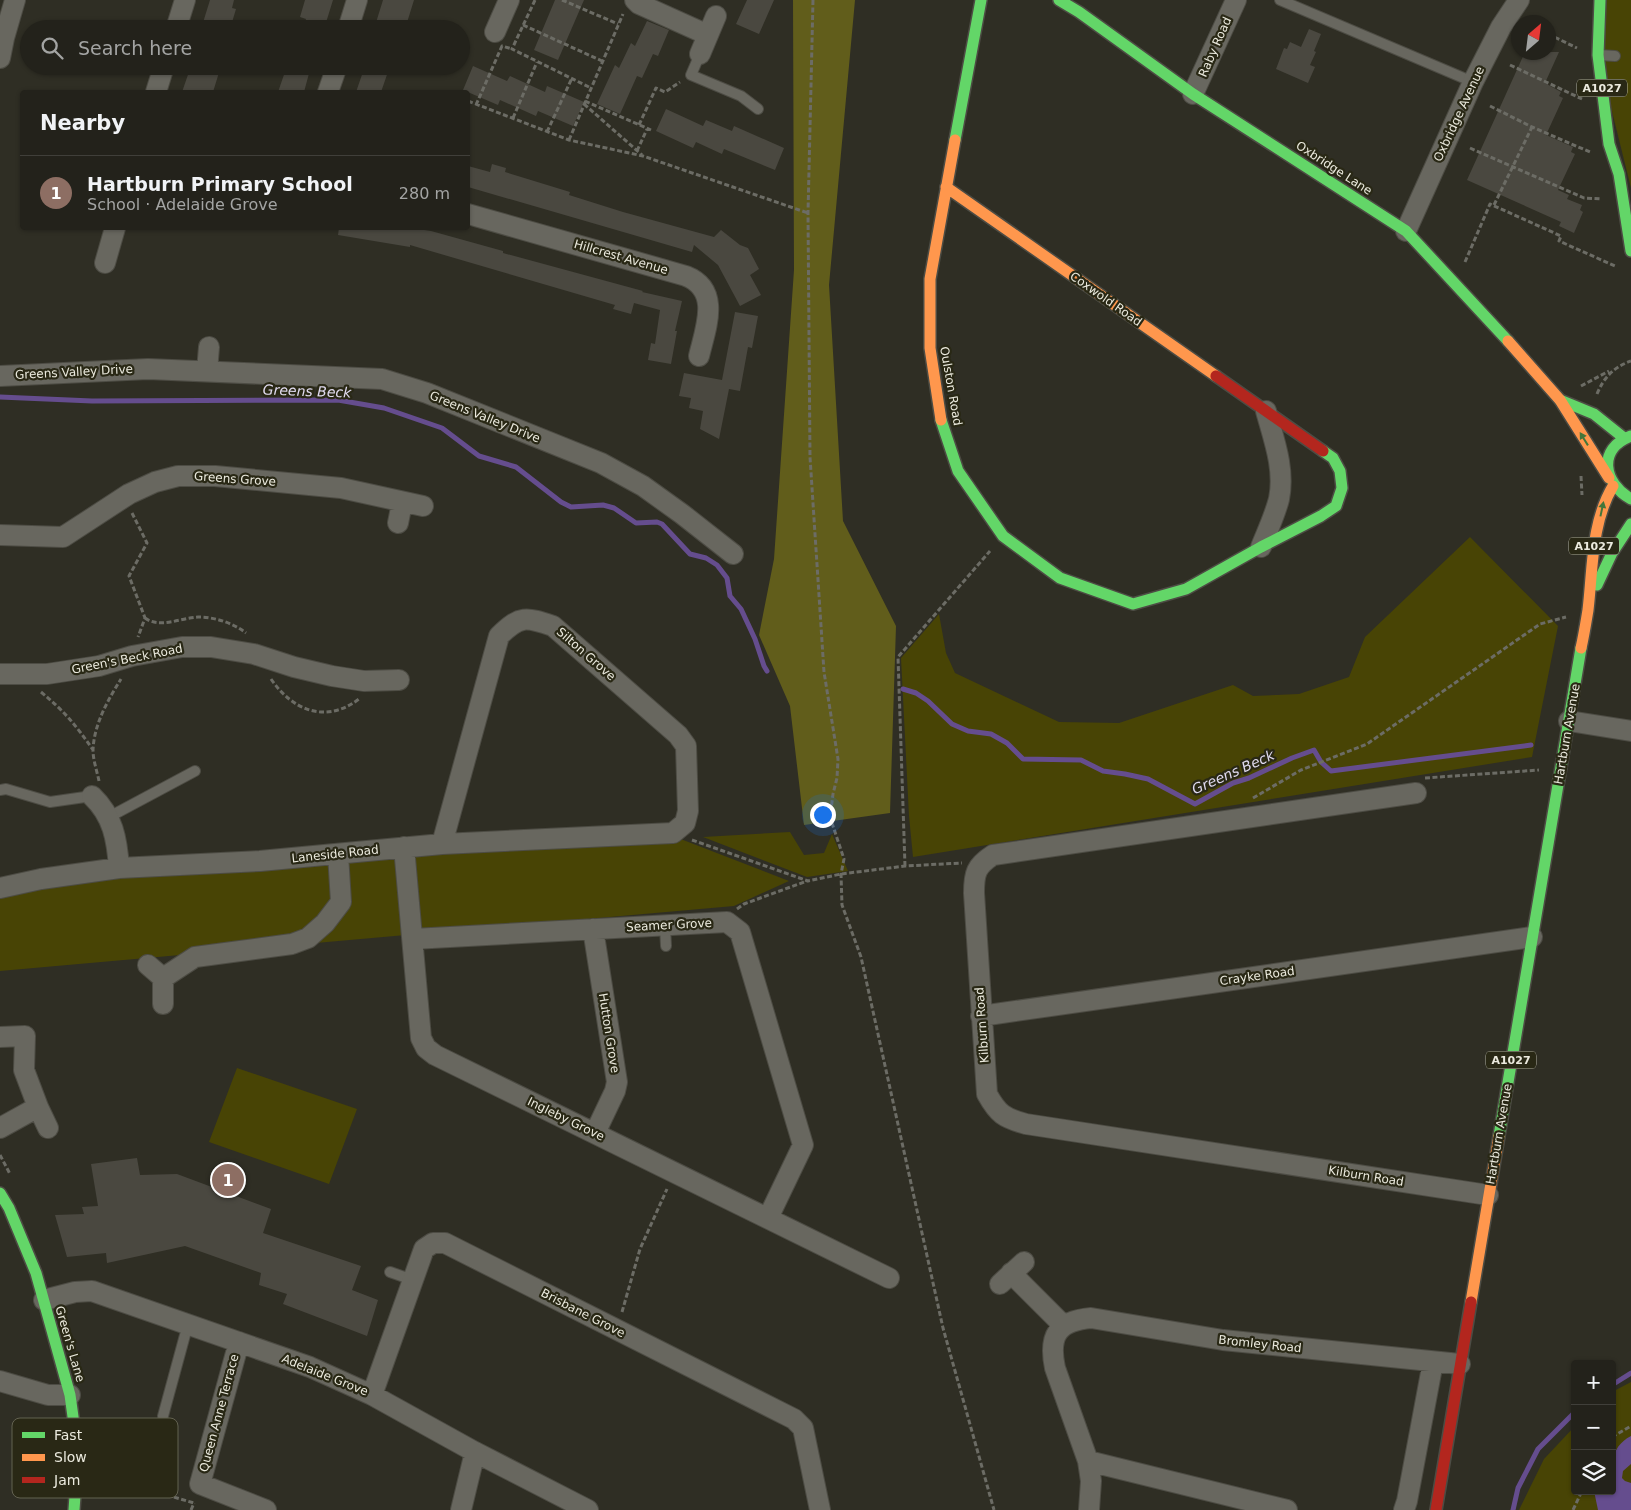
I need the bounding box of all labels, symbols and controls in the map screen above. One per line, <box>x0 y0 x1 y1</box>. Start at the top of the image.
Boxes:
street label: Raby Road <box>1196 15 1234 79</box>
north arrow <box>1511 15 1556 60</box>
search box <box>20 20 470 75</box>
icon: search <box>38 34 66 62</box>
text: Search here <box>78 37 192 59</box>
street label: Oxbridge Avenue <box>1431 64 1487 164</box>
road number: A1027 <box>1577 80 1627 96</box>
text: Nearby <box>40 111 125 135</box>
street label: Oxbridge Lane <box>1293 138 1375 198</box>
text: Hartburn Primary School <box>87 173 353 195</box>
text: 1 <box>50 184 62 203</box>
text: 280 m <box>399 184 450 203</box>
text: School · Adelaide Grove <box>87 195 278 214</box>
street label: Hillcrest Avenue <box>572 237 670 277</box>
street label: Coxwold Road <box>1067 269 1145 329</box>
street label: Oulston Road <box>937 345 965 427</box>
street label: Greens Valley Drive <box>15 362 133 382</box>
water label: Greens Beck <box>263 381 352 401</box>
street label: Greens Valley Drive <box>428 388 542 446</box>
one-way arrow <box>1580 432 1589 445</box>
street label: Greens Grove <box>194 469 276 489</box>
one-way arrow <box>1598 502 1606 517</box>
road number: A1027 <box>1569 538 1619 554</box>
street label: Silton Grove <box>554 625 618 683</box>
street label: Green's Beck Road <box>70 641 184 677</box>
street label: Hartburn Avenue <box>1551 683 1583 785</box>
water label: Greens Beck <box>1189 746 1277 797</box>
your location <box>810 802 836 828</box>
street label: Laneside Road <box>291 842 379 866</box>
street label: Seamer Grove <box>626 916 712 934</box>
street label: Crayke Road <box>1219 964 1295 988</box>
street label: Kilburn Road <box>972 987 992 1063</box>
street label: Hutton Grove <box>596 992 622 1074</box>
road number: A1027 <box>1486 1052 1536 1068</box>
street label: Hartburn Avenue <box>1483 1083 1515 1185</box>
street label: Ingleby Grove <box>525 1094 607 1144</box>
pin: 1 <box>212 1161 244 1199</box>
street label: Kilburn Road <box>1327 1163 1405 1189</box>
street label: Brisbane Grove <box>539 1286 627 1340</box>
street label: Green's Lane <box>52 1304 88 1384</box>
street label: Bromley Road <box>1218 1333 1302 1355</box>
street label: Adelaide Grove <box>280 1351 370 1399</box>
street label: Queen Anne Terrace <box>197 1352 241 1474</box>
map controls <box>1571 1360 1616 1495</box>
button: + <box>1571 1360 1616 1405</box>
button: − <box>1571 1405 1616 1450</box>
legend <box>12 1418 178 1498</box>
text: Fast <box>54 1427 83 1443</box>
text: Slow <box>54 1449 87 1465</box>
button: layers <box>1571 1450 1616 1495</box>
text: Jam <box>53 1472 80 1488</box>

